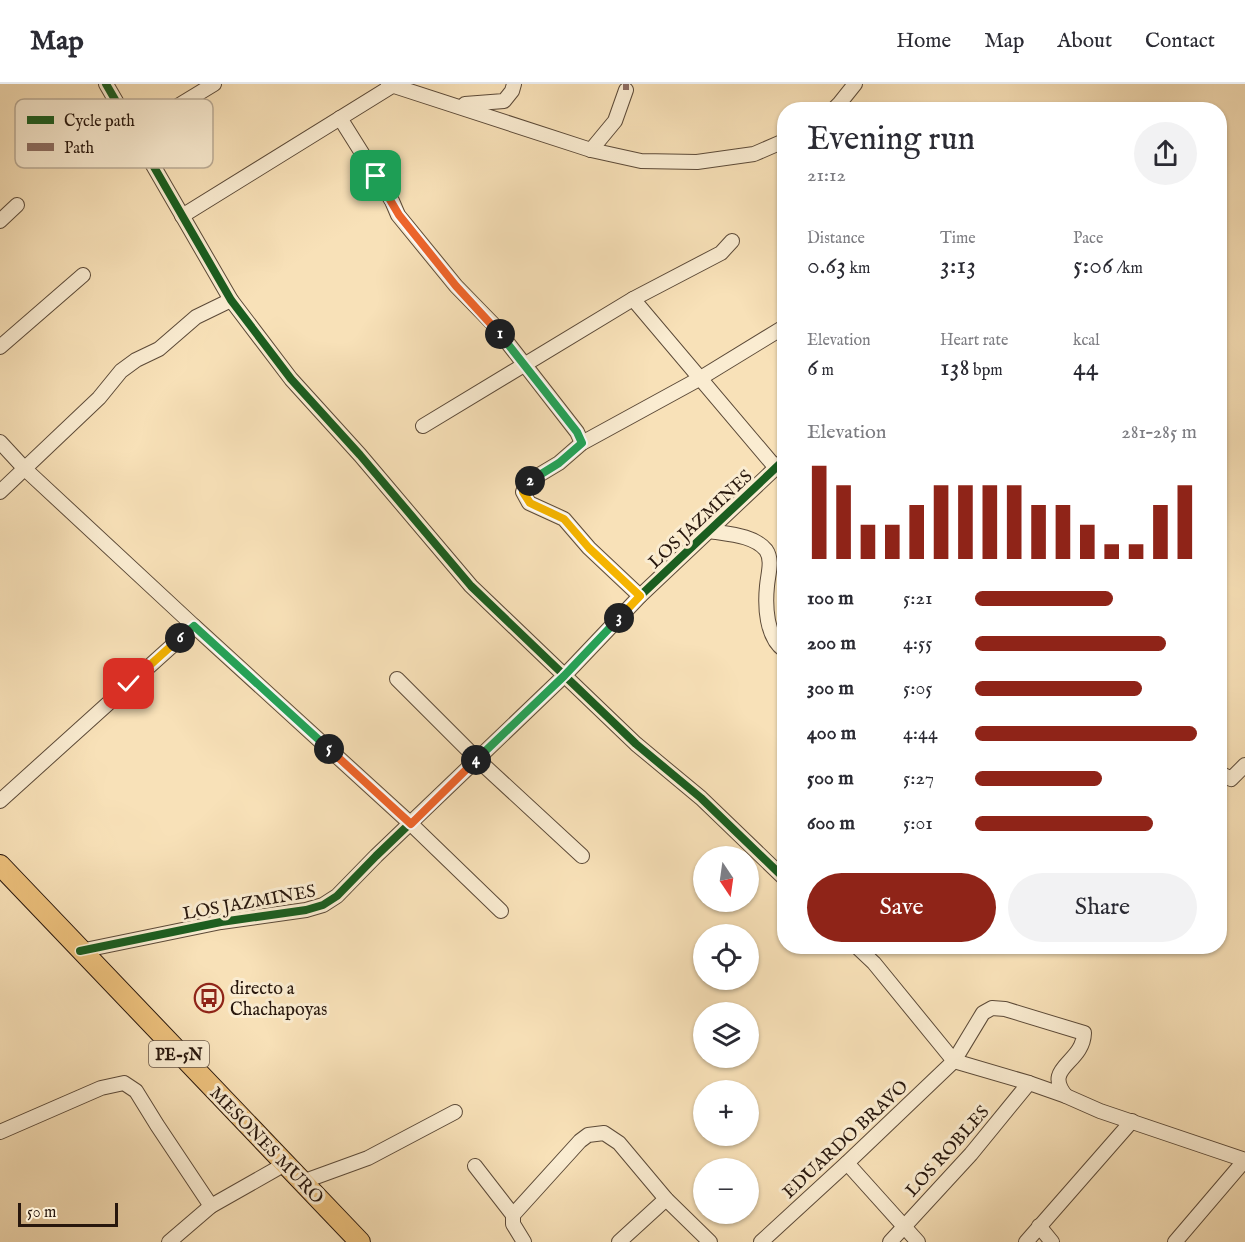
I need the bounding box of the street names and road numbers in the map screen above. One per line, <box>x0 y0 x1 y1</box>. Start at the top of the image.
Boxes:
street label: LOS JAZMINES <box>644 466 758 574</box>
street label: LOS JAZMINES <box>181 880 318 926</box>
road number: PE-5N <box>149 1041 209 1067</box>
street label: EDUARDO BRAVO <box>778 1076 914 1204</box>
street label: MESONES MURO <box>204 1082 328 1210</box>
street label: LOS ROBLES <box>901 1101 995 1203</box>

